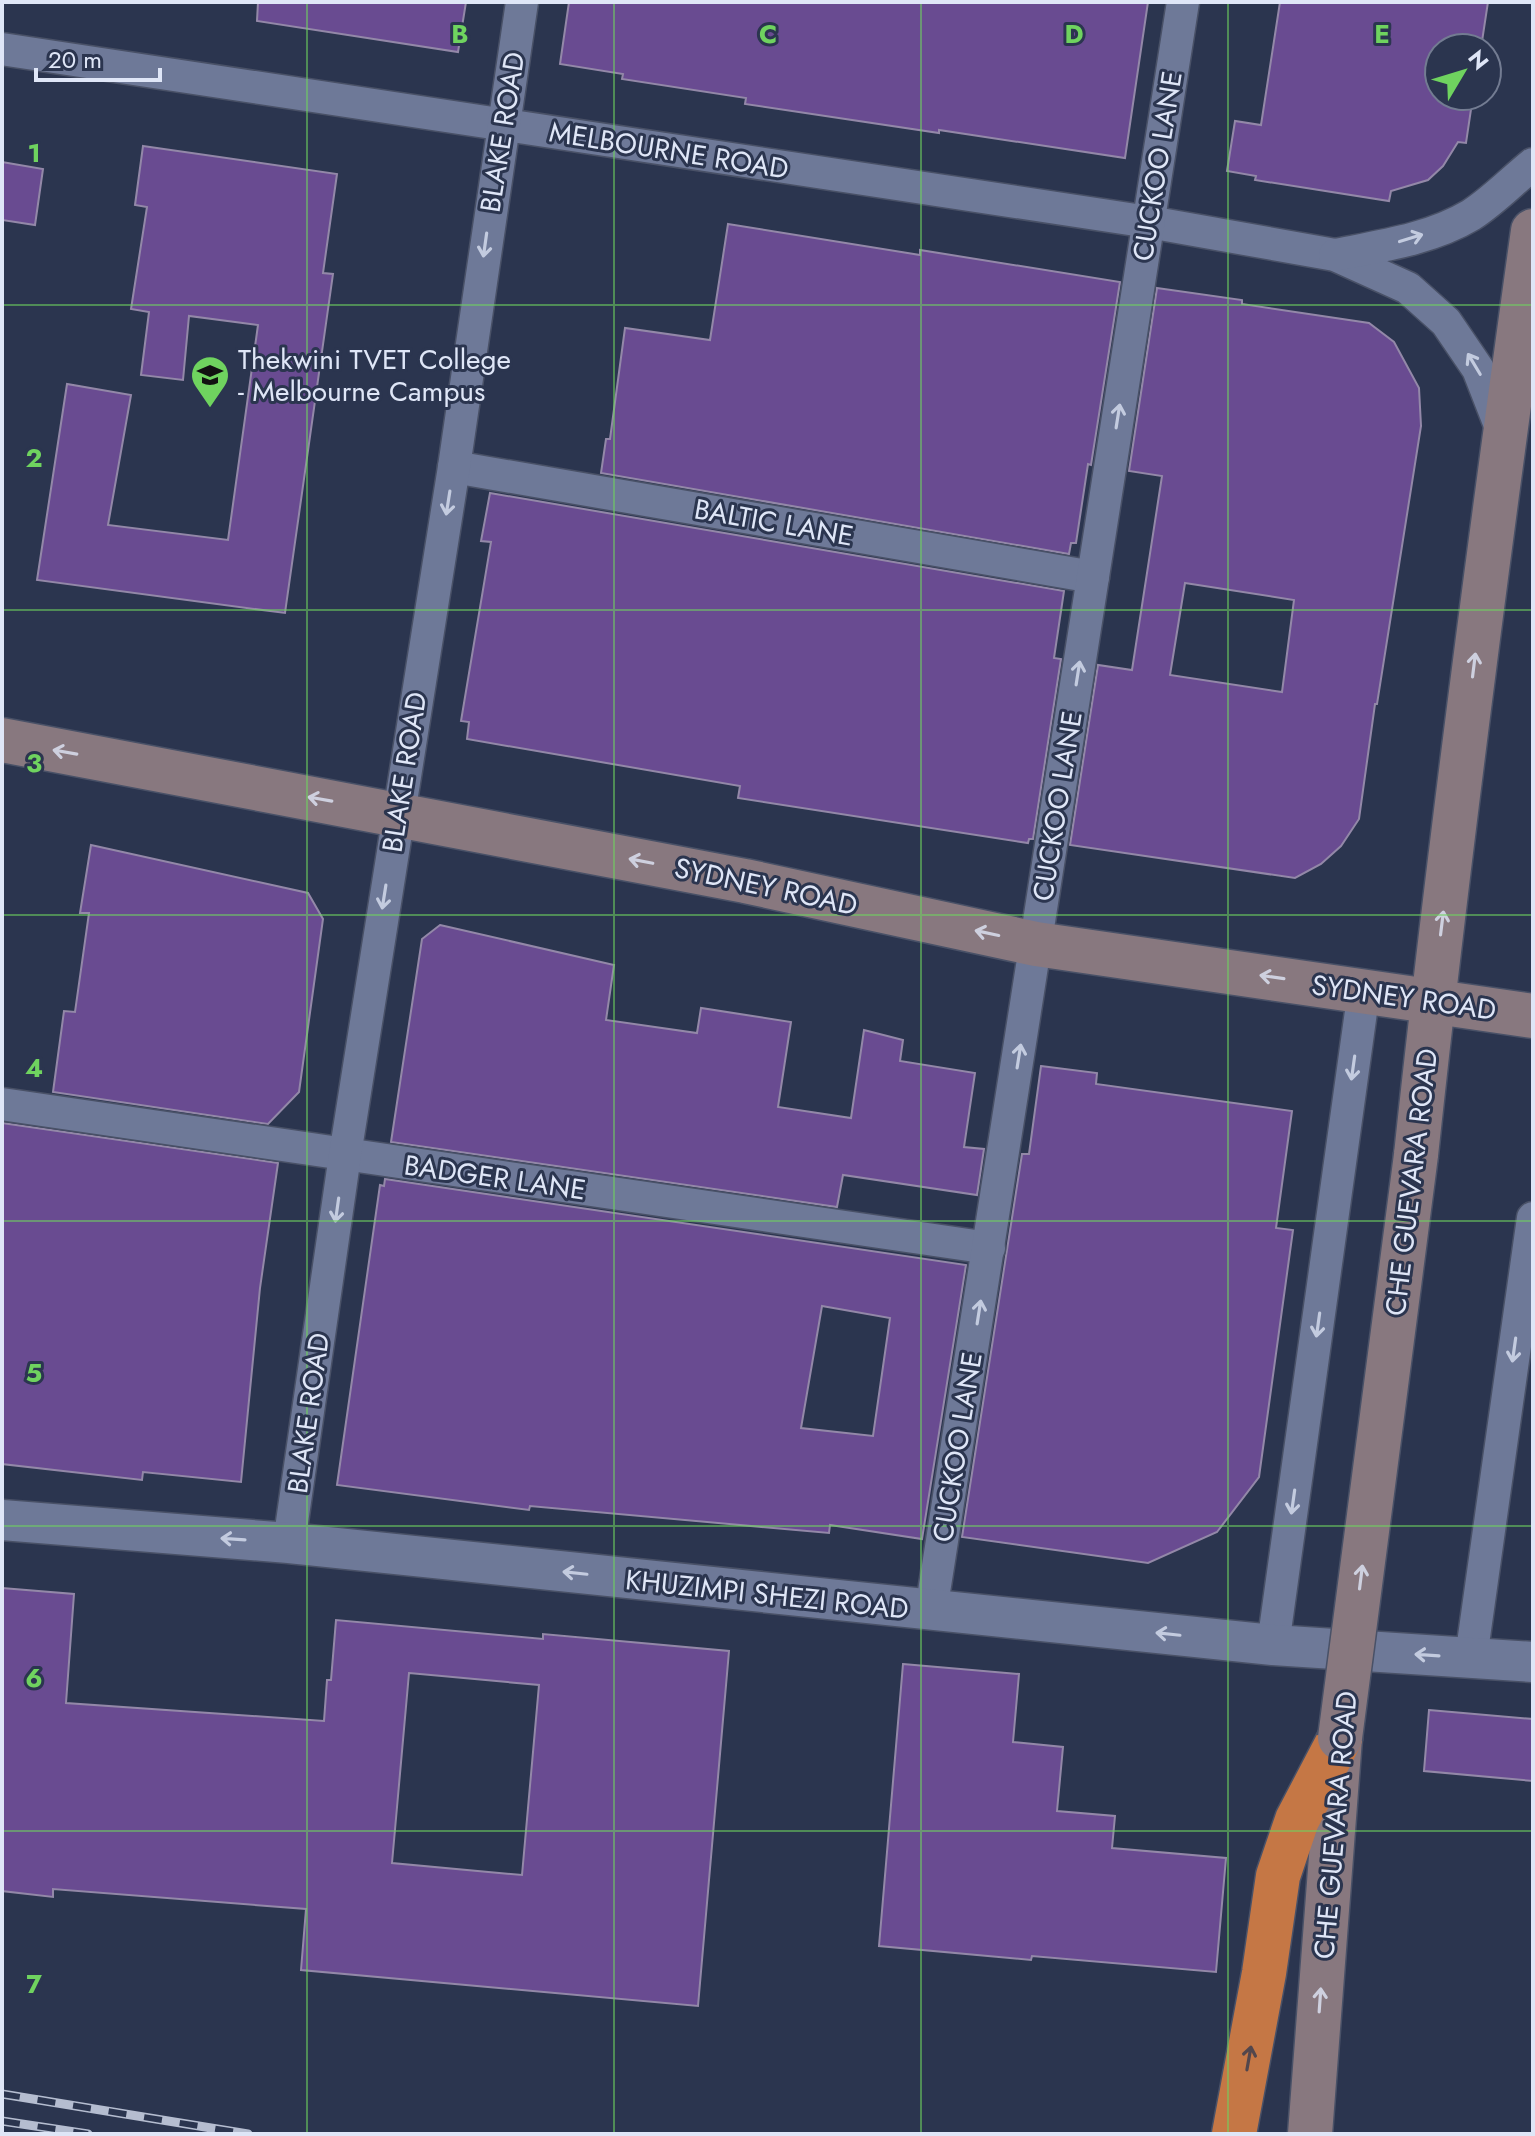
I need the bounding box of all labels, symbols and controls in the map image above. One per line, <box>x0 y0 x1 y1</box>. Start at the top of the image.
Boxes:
text: B <box>451 15 469 53</box>
text: C <box>759 15 777 53</box>
text: D <box>1064 15 1084 53</box>
text: E <box>1374 15 1390 53</box>
scale bar <box>36 32 160 82</box>
north arrow <box>1423 32 1503 112</box>
text: 20 m <box>48 42 102 77</box>
text: N <box>1461 43 1497 76</box>
street label: BLAKE ROAD <box>470 49 535 215</box>
street label: CUCKOO LANE <box>1122 68 1193 264</box>
street label: MELBOURNE ROAD <box>546 111 791 190</box>
text: 1 <box>27 134 41 172</box>
one-way arrow <box>1398 230 1424 245</box>
one-way arrow <box>477 232 492 257</box>
place label: Thekwini TVET College - Melbourne Campus <box>238 339 511 412</box>
one-way arrow <box>1466 353 1482 376</box>
school or university icon: Thekwini TVET College - Melbourne Campus <box>189 354 231 409</box>
one-way arrow <box>1112 404 1127 429</box>
text: 2 <box>25 439 43 477</box>
street label: BALTIC LANE <box>691 488 857 557</box>
one-way arrow <box>440 489 455 515</box>
one-way arrow <box>1466 652 1481 679</box>
one-way arrow <box>1071 661 1086 686</box>
street label: BLAKE ROAD <box>372 689 437 855</box>
street label: CUCKOO LANE <box>1022 708 1093 904</box>
one-way arrow <box>53 743 78 758</box>
text: 3 <box>26 744 42 782</box>
one-way arrow <box>308 790 334 805</box>
street label: SYDNEY ROAD <box>671 847 861 926</box>
one-way arrow <box>629 852 655 867</box>
one-way arrow <box>376 884 391 910</box>
one-way arrow <box>1434 910 1449 937</box>
one-way arrow <box>975 925 1001 940</box>
street label: SYDNEY ROAD <box>1309 964 1499 1031</box>
one-way arrow <box>1260 969 1285 984</box>
one-way arrow <box>1012 1043 1027 1069</box>
street label: CHE GUEVARA ROAD <box>1375 1046 1448 1318</box>
text: 4 <box>25 1049 43 1087</box>
one-way arrow <box>1345 1054 1360 1080</box>
street label: BADGER LANE <box>401 1144 588 1211</box>
one-way arrow <box>329 1197 344 1222</box>
one-way arrow <box>972 1300 987 1326</box>
one-way arrow <box>1310 1312 1325 1337</box>
street label: BLAKE ROAD <box>277 1330 340 1496</box>
one-way arrow <box>1506 1337 1521 1362</box>
street label: CUCKOO LANE <box>922 1349 993 1545</box>
text: 5 <box>26 1354 42 1392</box>
one-way arrow <box>1285 1489 1300 1514</box>
one-way arrow <box>220 1531 247 1546</box>
street label: KHUZIMPI SHEZI ROAD <box>623 1559 911 1630</box>
one-way arrow <box>1353 1564 1368 1591</box>
one-way arrow <box>562 1566 589 1581</box>
one-way arrow <box>1155 1627 1182 1642</box>
one-way arrow <box>1414 1647 1441 1662</box>
text: 6 <box>25 1659 43 1697</box>
street label: CHE GUEVARA ROAD <box>1303 1689 1368 1961</box>
text: 7 <box>26 1965 42 2003</box>
one-way arrow <box>1313 1987 1328 2014</box>
one-way arrow <box>1243 2045 1258 2071</box>

